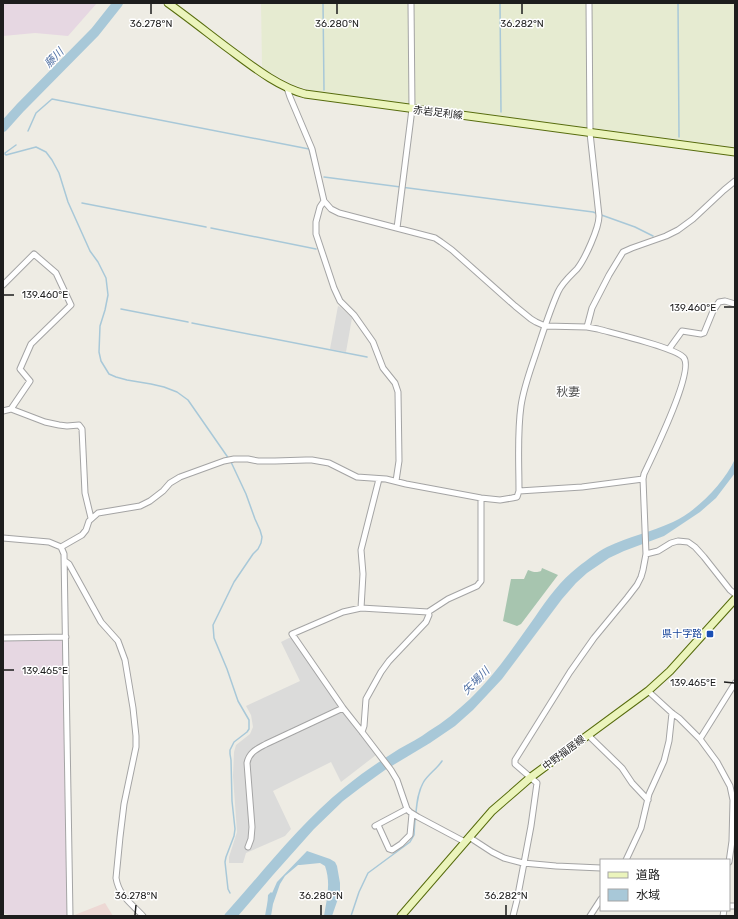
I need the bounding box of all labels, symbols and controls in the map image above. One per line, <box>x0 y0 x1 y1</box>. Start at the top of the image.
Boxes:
text: 36.278°N <box>130 18 172 30</box>
text: 36.280°N <box>315 18 359 30</box>
text: 36.282°N <box>500 18 544 30</box>
water label: 藤川 <box>42 45 67 70</box>
street label: 赤岩足利線 <box>412 104 464 122</box>
text: 139.460°E <box>22 289 68 301</box>
text: 139.460°E <box>670 302 716 314</box>
district label: 秋妻 <box>556 385 580 399</box>
place label: 県十字路 <box>662 628 702 640</box>
marker: 県十字路 <box>705 629 715 639</box>
water label: 矢場川 <box>460 664 493 697</box>
text: 139.465°E <box>22 665 68 677</box>
text: 139.465°E <box>670 677 716 689</box>
street label: 中野福居線 <box>540 733 588 773</box>
legend <box>600 859 730 911</box>
text: 道路 <box>636 868 660 882</box>
text: 水域 <box>636 888 660 902</box>
text: 36.278°N <box>115 890 157 902</box>
text: 36.280°N <box>299 890 343 902</box>
text: 36.282°N <box>484 890 528 902</box>

